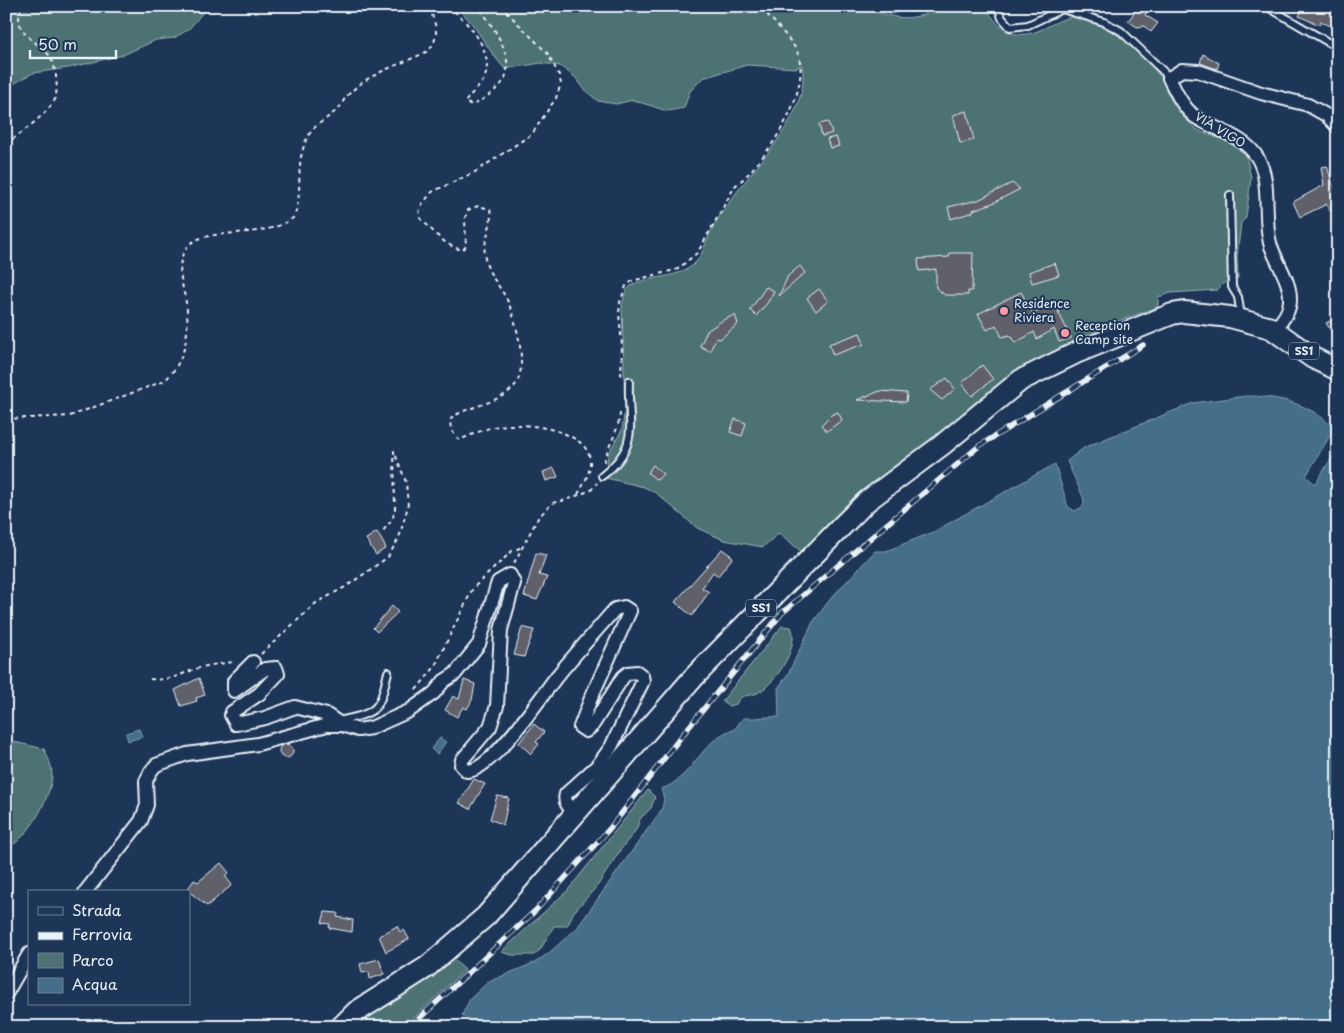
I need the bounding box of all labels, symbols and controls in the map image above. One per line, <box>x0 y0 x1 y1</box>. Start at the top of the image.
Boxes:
scale bar <box>30 28 116 60</box>
text: 50 m <box>38 32 77 55</box>
street label: VIA VIGO <box>1192 107 1249 151</box>
place label: Residence Riviera <box>1014 294 1070 326</box>
marker: Residence Riviera <box>998 305 1010 317</box>
place label: Reception Camp site <box>1075 316 1133 348</box>
marker: Reception Camp site <box>1059 327 1071 339</box>
road number: SS1 <box>1289 342 1319 360</box>
road number: SS1 <box>746 600 776 616</box>
legend <box>28 890 190 1006</box>
text: Strada <box>72 898 122 921</box>
text: Ferrovia <box>72 922 133 945</box>
text: Parco <box>72 948 114 971</box>
text: Acqua <box>72 972 118 995</box>

